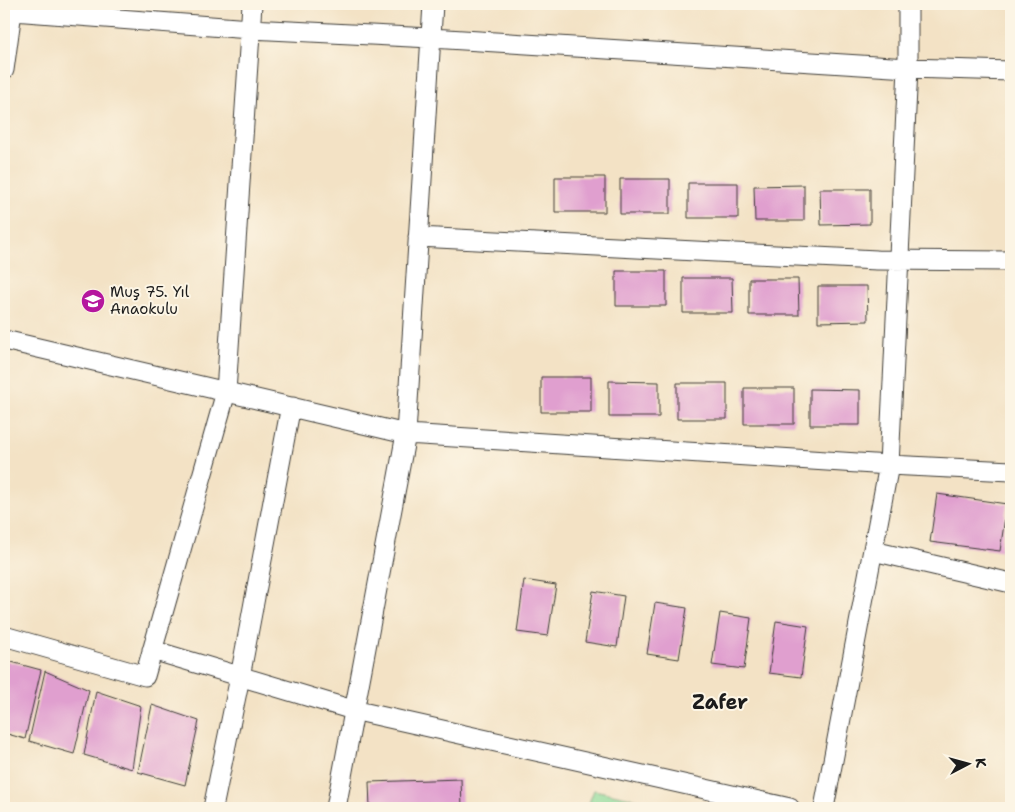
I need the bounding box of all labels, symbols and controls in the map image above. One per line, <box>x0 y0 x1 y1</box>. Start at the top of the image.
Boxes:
place label: Muş 75. Yıl Anaokulu <box>110 282 190 319</box>
school or university icon: Muş 75. Yıl Anaokulu <box>80 288 106 314</box>
district label: Zafer <box>692 689 748 715</box>
north arrow <box>942 740 992 790</box>
text: K <box>971 757 990 769</box>

